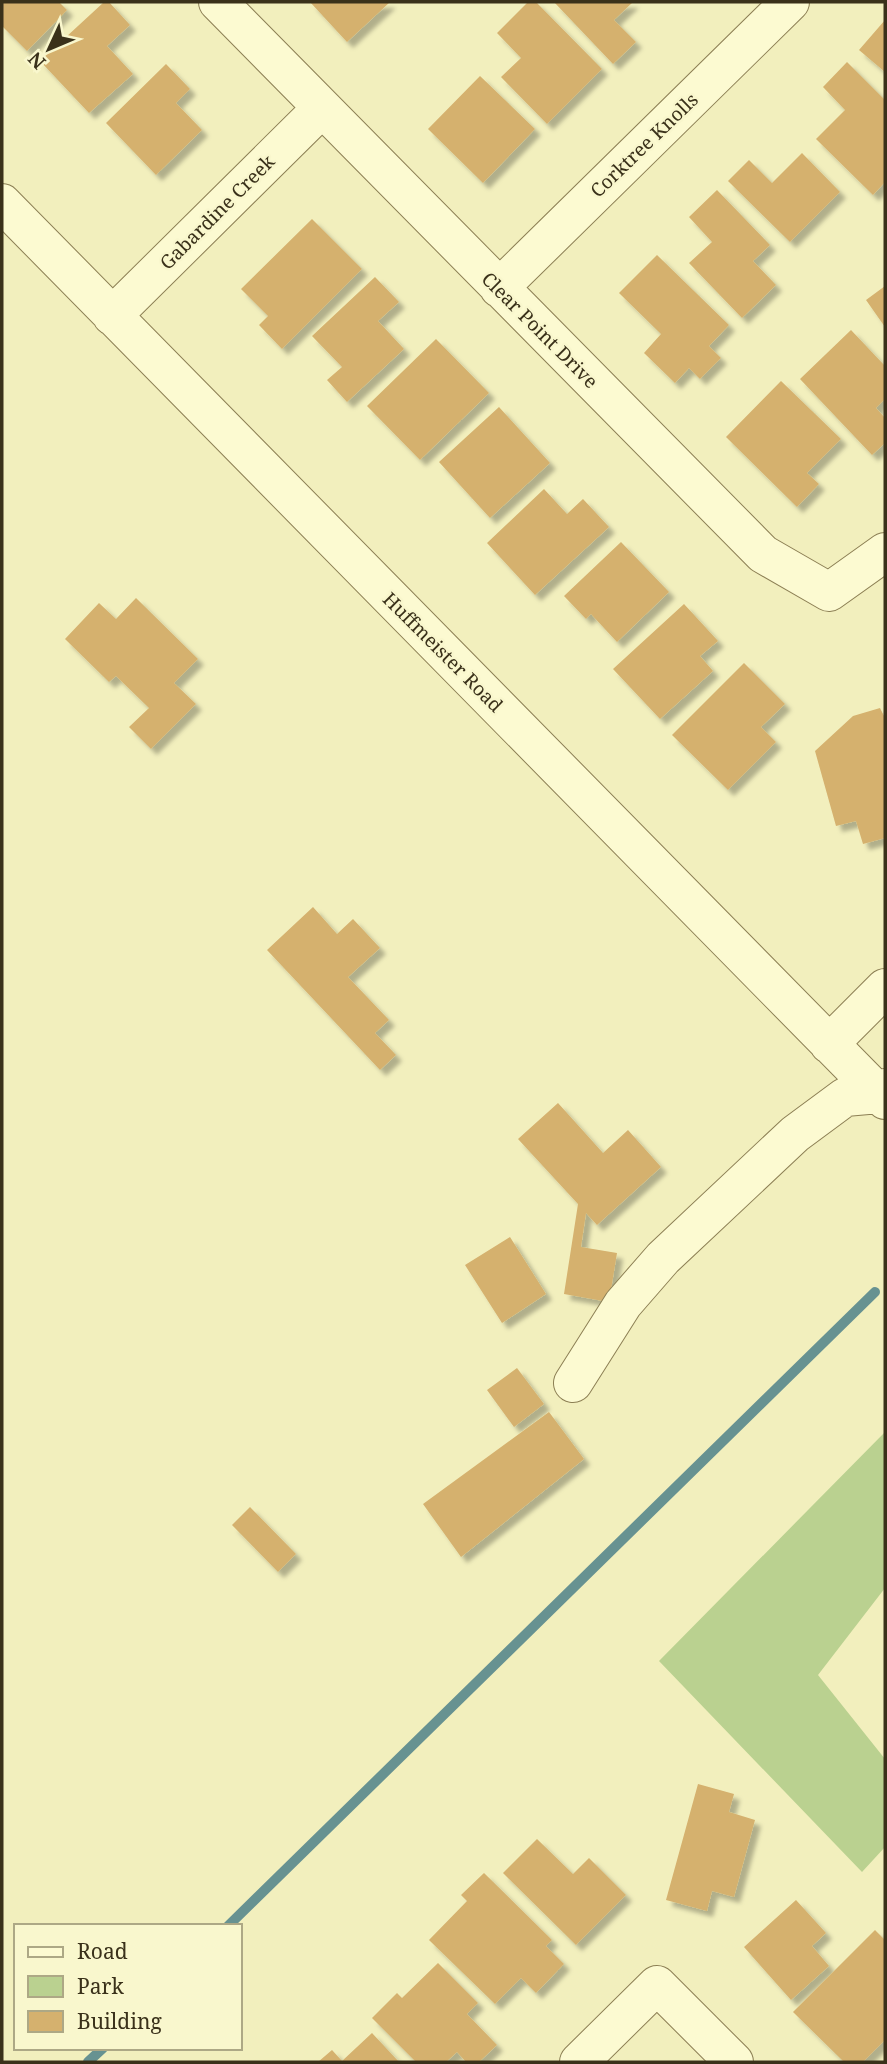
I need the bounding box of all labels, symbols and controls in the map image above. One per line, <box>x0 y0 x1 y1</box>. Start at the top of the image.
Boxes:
north arrow <box>14 14 84 84</box>
text: N <box>22 46 51 75</box>
street label: Corktree Knolls <box>584 87 704 203</box>
street label: Gabardine Creek <box>154 148 281 275</box>
street label: Clear Point Drive <box>476 266 604 394</box>
street label: Huffmeister Road <box>377 586 509 718</box>
legend <box>14 1924 242 2050</box>
text: Road <box>77 1937 128 1965</box>
text: Park <box>77 1972 124 2000</box>
text: Building <box>77 2007 162 2035</box>

